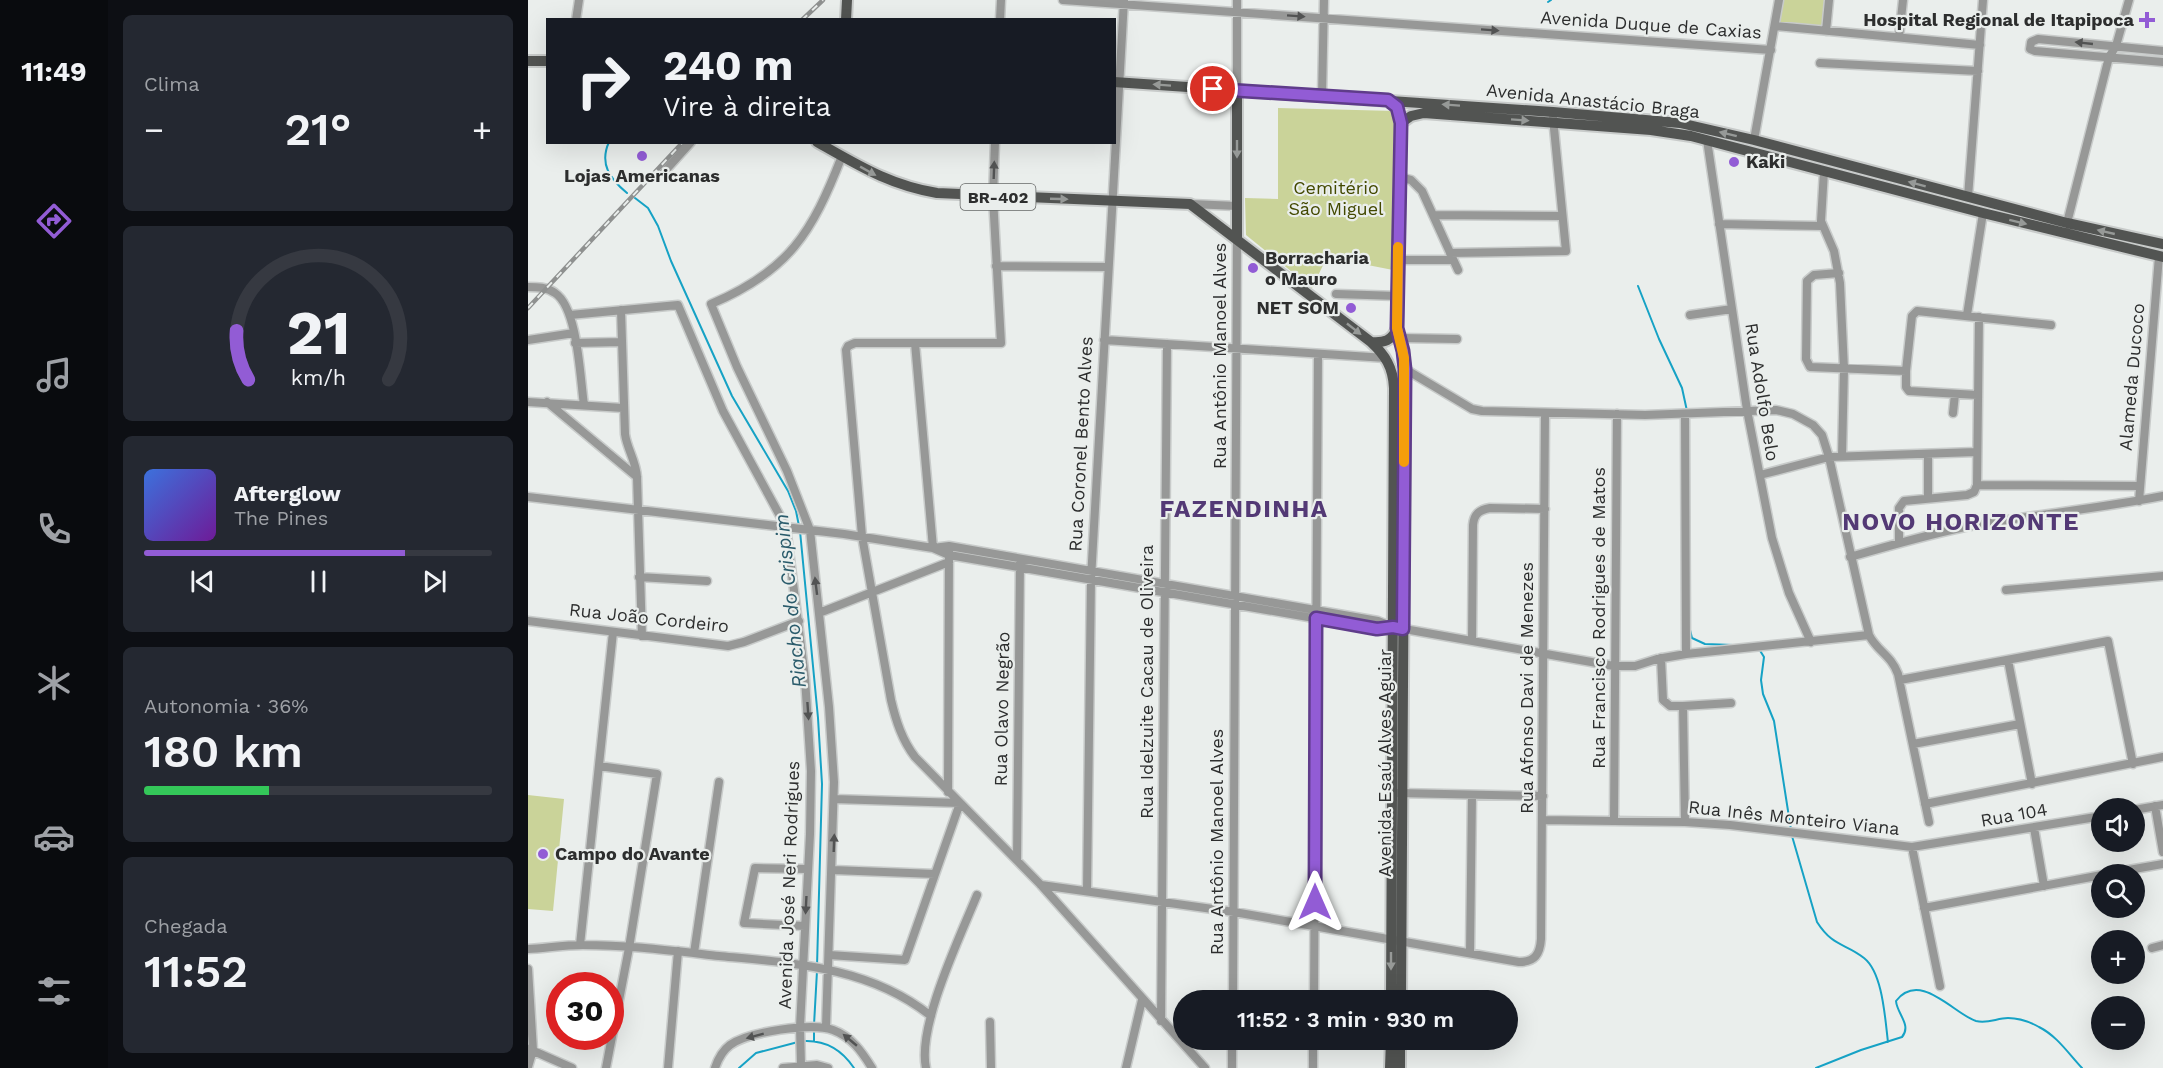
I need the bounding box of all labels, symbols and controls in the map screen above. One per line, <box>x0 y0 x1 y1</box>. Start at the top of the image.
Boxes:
street label: Avenida Duque de Caxias <box>1540 6 1762 43</box>
place label: Hospital Regional de Itapipoca <box>1863 9 2135 30</box>
one-way arrow <box>1286 11 1305 21</box>
marker: Hospital Regional de Itapipoca <box>2138 11 2156 29</box>
one-way arrow <box>1481 25 1500 35</box>
one-way arrow <box>2074 38 2093 48</box>
text: 240 m <box>663 41 793 90</box>
icon: right <box>564 42 642 120</box>
text: 11:49 <box>21 56 87 88</box>
pin <box>1187 63 1238 114</box>
text: Clima <box>144 72 200 96</box>
icon: arrive <box>1196 72 1229 105</box>
street label: Avenida Anastácio Braga <box>1485 79 1701 122</box>
one-way arrow <box>1153 80 1172 90</box>
text: Vire à direita <box>663 91 831 123</box>
one-way arrow <box>1442 100 1461 109</box>
text: 21° <box>284 103 352 156</box>
text: − <box>144 110 164 149</box>
text: + <box>472 110 492 149</box>
one-way arrow <box>1510 116 1529 125</box>
one-way arrow <box>1719 129 1737 138</box>
one-way arrow <box>1232 139 1242 158</box>
marker: Lojas Americanas <box>635 149 649 163</box>
place label: Kaki <box>1746 151 1785 172</box>
marker: Kaki <box>1727 155 1741 169</box>
one-way arrow <box>990 160 999 179</box>
place label: Lojas Americanas <box>564 165 720 186</box>
one-way arrow <box>860 166 877 176</box>
park label: Cemitério São Miguel <box>1288 177 1384 219</box>
one-way arrow <box>1908 179 1926 188</box>
road number: BR-402 <box>960 184 1036 210</box>
one-way arrow <box>1049 195 1068 204</box>
icon: directions <box>33 200 75 242</box>
one-way arrow <box>2009 217 2027 227</box>
one-way arrow <box>2097 226 2115 236</box>
street label: Rua Antônio Manoel Alves <box>1209 243 1230 469</box>
place label: Borracharia o Mauro <box>1265 247 1370 289</box>
marker: Borracharia o Mauro <box>1246 261 1260 275</box>
text: 21 <box>286 297 350 370</box>
place label: NET SOM <box>1256 297 1339 318</box>
marker: NET SOM <box>1344 301 1358 315</box>
street label: Alameda Ducoco <box>2115 302 2148 452</box>
street label: Rua Adolfo Belo <box>1741 321 1784 463</box>
one-way arrow <box>1346 322 1362 335</box>
street label: Rua Coronel Bento Alves <box>1064 336 1097 552</box>
icon: music <box>33 354 75 396</box>
text: km/h <box>290 366 346 391</box>
street label: Rua Francisco Rodrigues de Matos <box>1588 467 1609 769</box>
text: Afterglow <box>234 481 341 506</box>
district label: FAZENDINHA <box>1159 495 1329 523</box>
text: The Pines <box>234 506 328 530</box>
icon: phone <box>33 508 75 550</box>
district label: NOVO HORIZONTE <box>1842 508 2080 536</box>
water label: Riacho do Crispim <box>769 513 811 689</box>
street label: Rua Idelzuite Cacau de Oliveira <box>1136 545 1157 819</box>
street label: Rua Afonso Davi de Menezes <box>1516 562 1537 814</box>
icon: previous <box>186 565 219 598</box>
icon: pause <box>302 565 335 598</box>
icon: next <box>418 565 451 598</box>
one-way arrow <box>811 576 821 595</box>
street label: Rua João Cordeiro <box>568 599 730 636</box>
street label: Rua Olavo Negrão <box>990 631 1013 787</box>
street label: Avenida Esaú Alves Aguiar <box>1374 649 1395 877</box>
icon: climate <box>33 662 75 704</box>
text: Autonomia · 36% <box>144 694 308 718</box>
one-way arrow <box>803 701 812 720</box>
text: 180 km <box>144 725 303 778</box>
street label: Rua Antônio Manoel Alves <box>1206 729 1227 955</box>
street label: Avenida José Neri Rodrigues <box>774 760 803 1010</box>
street label: Rua Inês Monteiro Viana <box>1687 796 1901 839</box>
street label: Rua 104 <box>1979 798 2049 831</box>
map controls <box>2091 798 2145 1050</box>
button: sound <box>2091 798 2145 852</box>
icon: car <box>33 816 75 858</box>
one-way arrow <box>829 833 838 852</box>
place label: Campo do Avante <box>555 843 710 864</box>
marker: Campo do Avante <box>536 847 550 861</box>
button: search <box>2091 864 2145 918</box>
position arrow <box>1283 870 1347 934</box>
one-way arrow <box>802 896 811 915</box>
text: Chegada <box>144 914 227 938</box>
button: + <box>2091 930 2145 984</box>
text: 11:52 <box>144 945 248 998</box>
one-way arrow <box>1386 951 1396 970</box>
icon: filters <box>33 970 75 1012</box>
speed limit sign: 30 <box>546 972 624 1050</box>
button: − <box>2091 996 2145 1050</box>
text: 11:52 · 3 min · 930 m <box>1237 1007 1454 1032</box>
one-way arrow <box>746 1031 764 1041</box>
one-way arrow <box>843 1034 858 1047</box>

